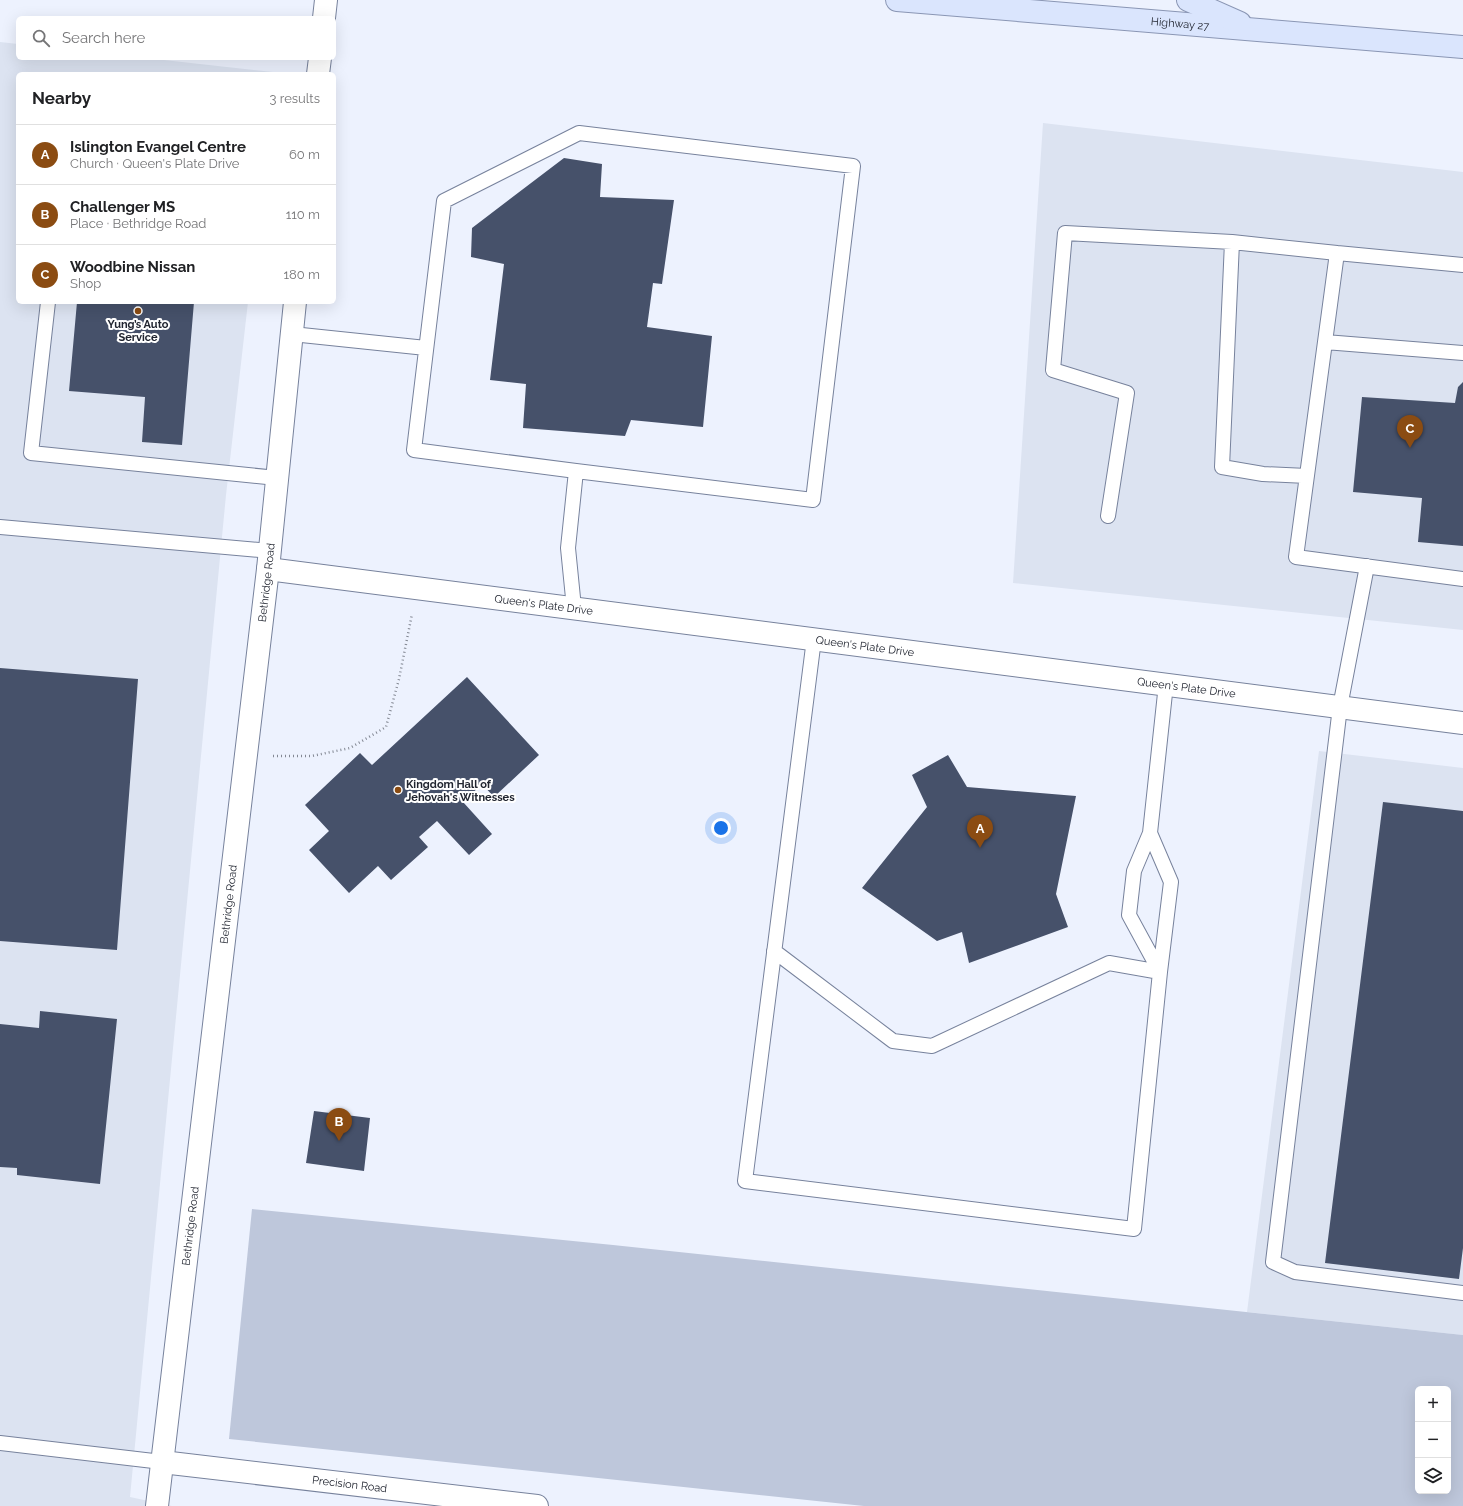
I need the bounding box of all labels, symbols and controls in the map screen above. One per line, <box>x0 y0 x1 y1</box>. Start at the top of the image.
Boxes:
street label: Highway 27 <box>1150 15 1210 33</box>
search box <box>16 16 336 60</box>
icon: search <box>30 27 52 49</box>
text: Search here <box>62 29 145 47</box>
text: Nearby <box>32 88 91 108</box>
text: 3 results <box>270 91 320 106</box>
text: Islington Evangel Centre <box>70 138 246 156</box>
text: A <box>41 147 49 162</box>
text: 60 m <box>289 147 320 162</box>
text: Church · Queen's Plate Drive <box>70 156 239 171</box>
text: Challenger MS <box>70 198 175 216</box>
text: B <box>41 207 49 222</box>
text: 110 m <box>286 207 320 222</box>
text: Place · Bethridge Road <box>70 216 206 231</box>
text: Woodbine Nissan <box>70 258 195 276</box>
text: C <box>41 267 49 282</box>
text: 180 m <box>284 267 320 282</box>
text: Shop <box>70 276 101 291</box>
marker: Yung’s Auto Service <box>133 306 143 316</box>
place label: Yung’s Auto Service <box>108 318 169 344</box>
pin: C <box>1397 415 1423 448</box>
street label: Bethridge Road <box>256 542 278 623</box>
street label: Queen's Plate Drive <box>494 592 594 618</box>
street label: Queen's Plate Drive <box>815 634 916 659</box>
street label: Queen's Plate Drive <box>1136 675 1237 701</box>
place label: Kingdom Hall of Jehovah's Witnesses <box>406 778 515 804</box>
marker: Kingdom Hall of Jehovah's Witnesses <box>393 785 403 795</box>
pin: A <box>967 815 993 848</box>
your location <box>711 818 731 838</box>
street label: Bethridge Road <box>218 864 240 944</box>
pin: B <box>326 1108 352 1141</box>
street label: Bethridge Road <box>180 1186 202 1266</box>
map controls <box>1415 1386 1451 1494</box>
button: + <box>1415 1386 1451 1422</box>
button: − <box>1415 1422 1451 1458</box>
button: layers <box>1415 1458 1451 1494</box>
street label: Precision Road <box>311 1474 388 1495</box>

